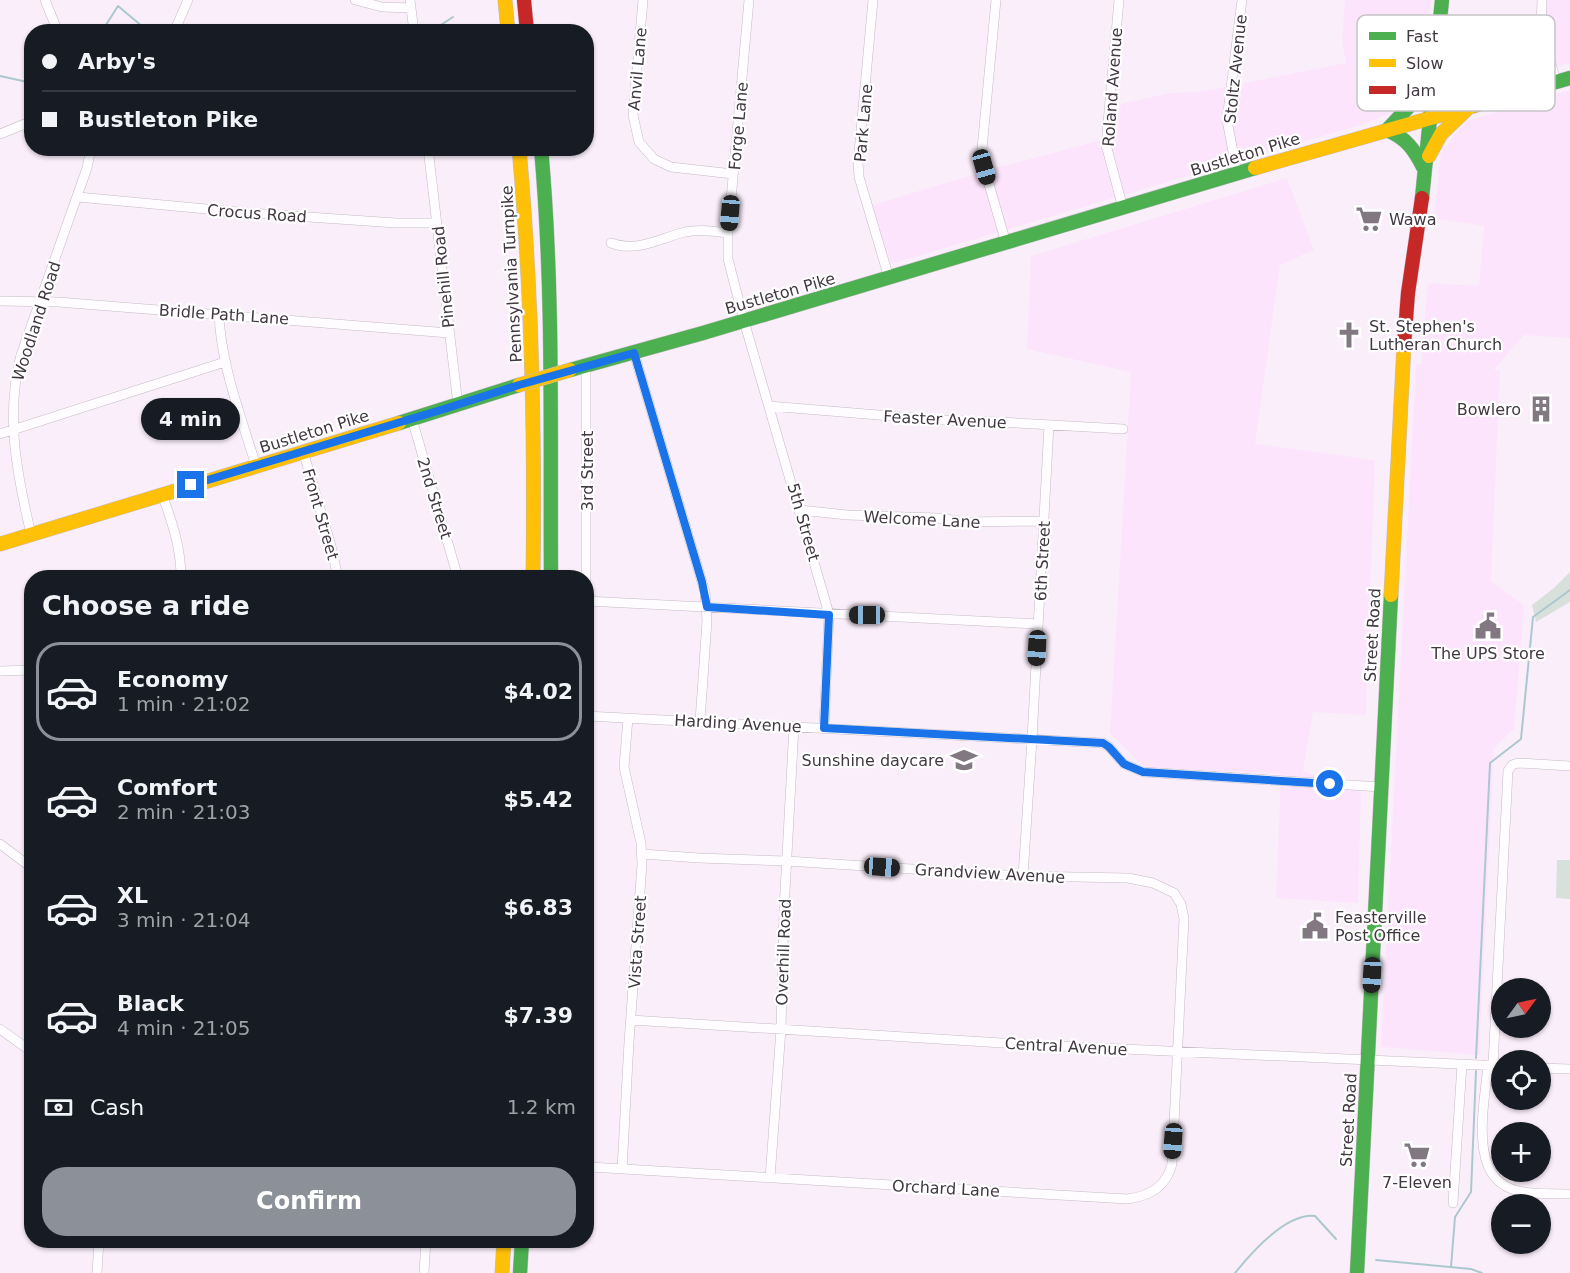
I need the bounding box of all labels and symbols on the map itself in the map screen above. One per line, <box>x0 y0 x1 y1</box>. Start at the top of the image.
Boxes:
street label: Stoltz Avenue <box>1220 13 1251 125</box>
legend <box>1357 15 1555 111</box>
street label: Anvil Lane <box>624 27 651 111</box>
street label: Roland Avenue <box>1099 27 1126 147</box>
text: Fast <box>1406 27 1438 46</box>
text: Slow <box>1406 54 1443 73</box>
street label: Forge Lane <box>725 81 752 171</box>
text: Jam <box>1405 81 1436 100</box>
street label: Park Lane <box>851 83 876 163</box>
street label: Bustleton Pike <box>1188 129 1302 180</box>
car <box>970 147 998 187</box>
street label: Pennsylvania Turnpike <box>497 185 526 363</box>
car <box>719 194 741 232</box>
street label: Crocus Road <box>207 201 307 226</box>
supermarket icon: Wawa <box>1354 204 1384 234</box>
place label: Wawa <box>1389 210 1437 229</box>
street label: Pinehill Road <box>429 225 458 329</box>
street label: Woodland Road <box>8 259 65 383</box>
street label: Bustleton Pike <box>723 269 837 318</box>
street label: Bridle Path Lane <box>158 300 290 329</box>
place label: St. Stephen's Lutheran Church <box>1369 317 1502 354</box>
church icon: St. Stephen's Lutheran Church <box>1334 320 1364 350</box>
building icon: Bowlero <box>1526 394 1556 424</box>
callout: 4 min <box>142 398 240 440</box>
place label: Bowlero <box>1457 400 1521 419</box>
street label: Bustleton Pike <box>257 406 371 457</box>
street label: Feaster Avenue <box>883 407 1007 432</box>
street label: 3rd Street <box>578 431 597 511</box>
street label: 2nd Street <box>413 455 456 541</box>
street label: Front Street <box>298 466 343 562</box>
route end <box>177 471 204 498</box>
street label: 5th Street <box>783 481 824 563</box>
street label: Welcome Lane <box>863 507 981 532</box>
street label: 6th Street <box>1031 520 1054 602</box>
street label: Street Road <box>1361 588 1384 682</box>
car <box>849 606 885 624</box>
public building icon: The UPS Store <box>1473 611 1503 641</box>
car <box>1027 630 1047 666</box>
place label: The UPS Store <box>1430 644 1545 663</box>
street label: Harding Avenue <box>674 711 802 736</box>
school or university icon: Sunshine daycare <box>949 745 979 775</box>
place label: Sunshine daycare <box>801 751 944 770</box>
route start <box>1316 770 1343 797</box>
car <box>863 857 901 877</box>
street label: Grandview Avenue <box>914 860 1066 887</box>
street label: Vista Street <box>625 895 650 989</box>
street label: Overhill Road <box>772 898 795 1006</box>
place label: Feasterville Post Office <box>1335 908 1427 945</box>
public building icon: Feasterville Post Office <box>1300 911 1330 941</box>
car <box>1362 957 1382 993</box>
north arrow <box>1491 978 1551 1038</box>
street label: Central Avenue <box>1004 1034 1128 1059</box>
street label: Street Road <box>1337 1073 1360 1167</box>
car <box>1163 1122 1183 1160</box>
supermarket icon: 7-Eleven <box>1402 1140 1432 1170</box>
place label: 7-Eleven <box>1382 1173 1452 1192</box>
street label: Orchard Lane <box>892 1176 1000 1201</box>

